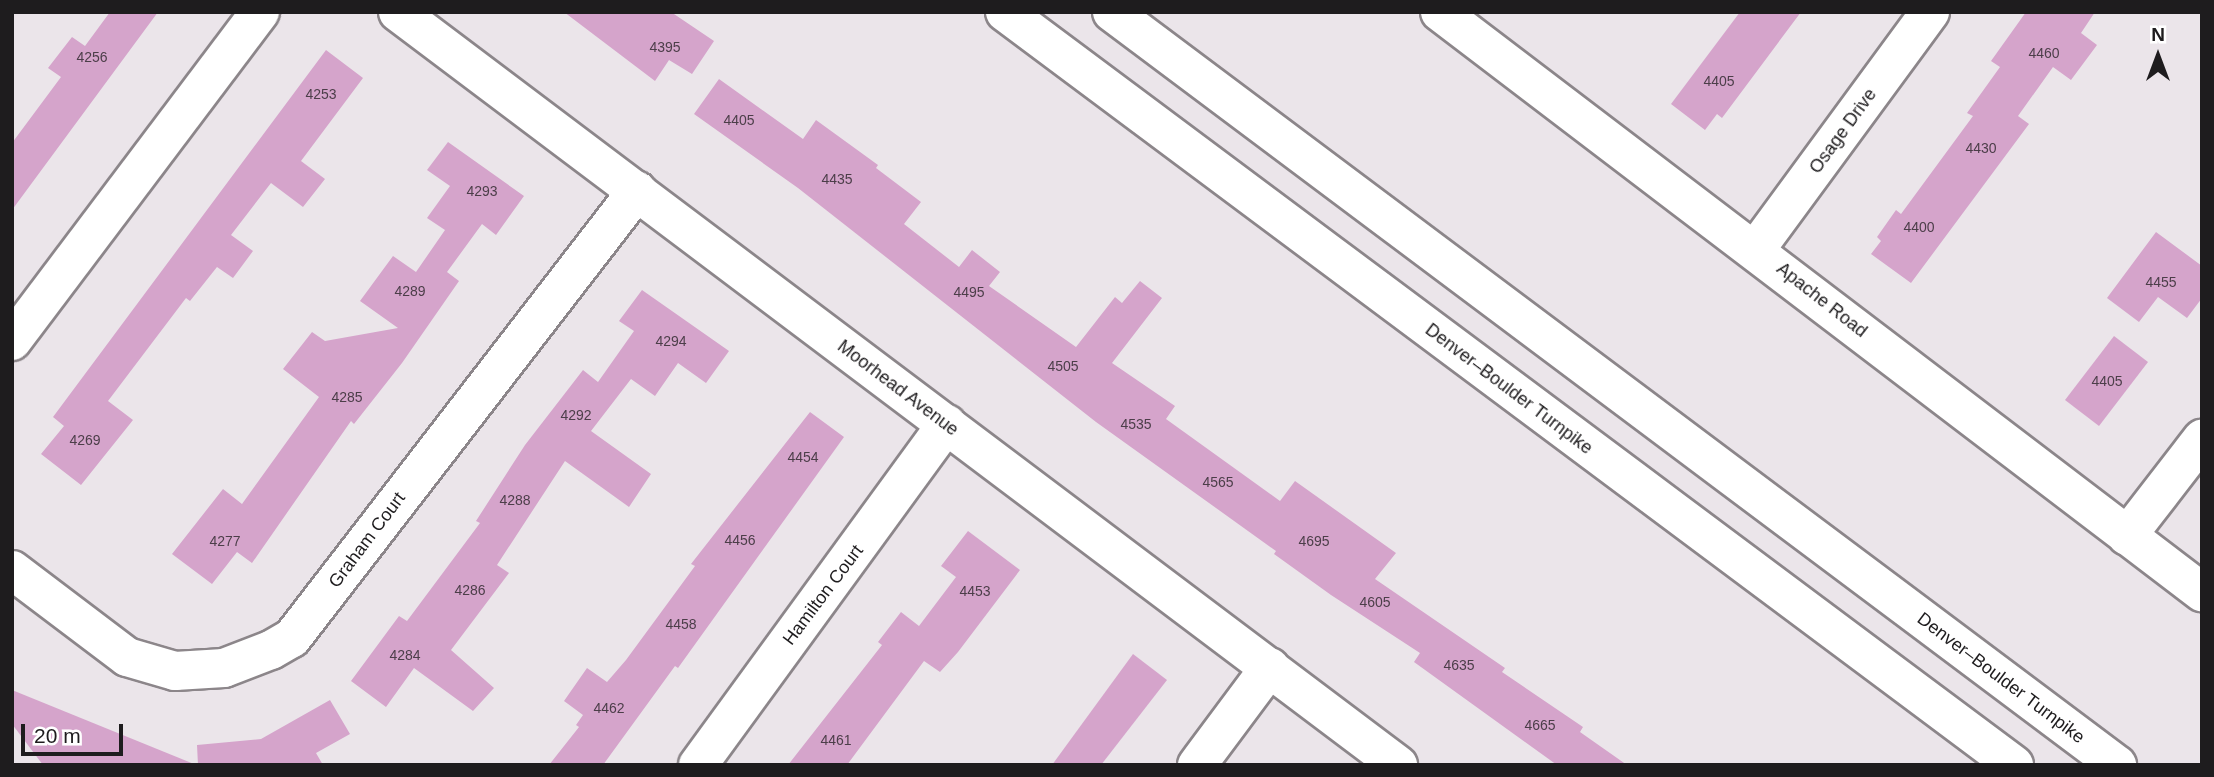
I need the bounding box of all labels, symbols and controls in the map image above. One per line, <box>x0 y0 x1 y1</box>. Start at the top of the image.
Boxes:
north arrow <box>2123 21 2193 91</box>
text: N <box>2151 24 2165 45</box>
house number: 4395 <box>649 39 681 55</box>
house number: 4460 <box>2028 45 2060 61</box>
house number: 4256 <box>76 49 108 65</box>
house number: 4405 <box>1703 73 1735 89</box>
street label: Osage Drive <box>1805 84 1881 178</box>
house number: 4253 <box>305 86 337 102</box>
house number: 4405 <box>723 112 755 128</box>
house number: 4430 <box>1965 140 1997 156</box>
house number: 4435 <box>821 171 853 187</box>
house number: 4293 <box>466 183 498 199</box>
house number: 4400 <box>1903 219 1935 235</box>
street label: Apache Road <box>1772 258 1872 342</box>
house number: 4455 <box>2145 274 2177 290</box>
house number: 4289 <box>394 283 426 299</box>
house number: 4495 <box>953 284 985 300</box>
street label: Denver–Boulder Turnpike <box>1421 319 1597 459</box>
house number: 4294 <box>655 333 687 349</box>
street label: Moorhead Avenue <box>833 335 963 441</box>
house number: 4505 <box>1047 358 1079 374</box>
house number: 4405 <box>2091 373 2123 389</box>
house number: 4285 <box>331 389 363 405</box>
house number: 4292 <box>560 407 592 423</box>
house number: 4535 <box>1120 416 1152 432</box>
house number: 4269 <box>69 432 101 448</box>
house number: 4454 <box>787 449 819 465</box>
house number: 4565 <box>1202 474 1234 490</box>
street label: Graham Court <box>324 488 410 592</box>
house number: 4288 <box>499 492 531 508</box>
house number: 4456 <box>724 532 756 548</box>
house number: 4277 <box>209 533 241 549</box>
house number: 4695 <box>1298 533 1330 549</box>
street label: Hamilton Court <box>778 541 868 649</box>
house number: 4286 <box>454 582 486 598</box>
house number: 4453 <box>959 583 991 599</box>
house number: 4605 <box>1359 594 1391 610</box>
street label: Denver–Boulder Turnpike <box>1913 608 2089 748</box>
house number: 4458 <box>665 616 697 632</box>
house number: 4284 <box>389 647 421 663</box>
house number: 4635 <box>1443 657 1475 673</box>
house number: 4462 <box>593 700 625 716</box>
scale bar <box>24 710 126 754</box>
house number: 4665 <box>1524 717 1556 733</box>
text: 20 m <box>34 724 81 747</box>
house number: 4461 <box>820 732 852 748</box>

